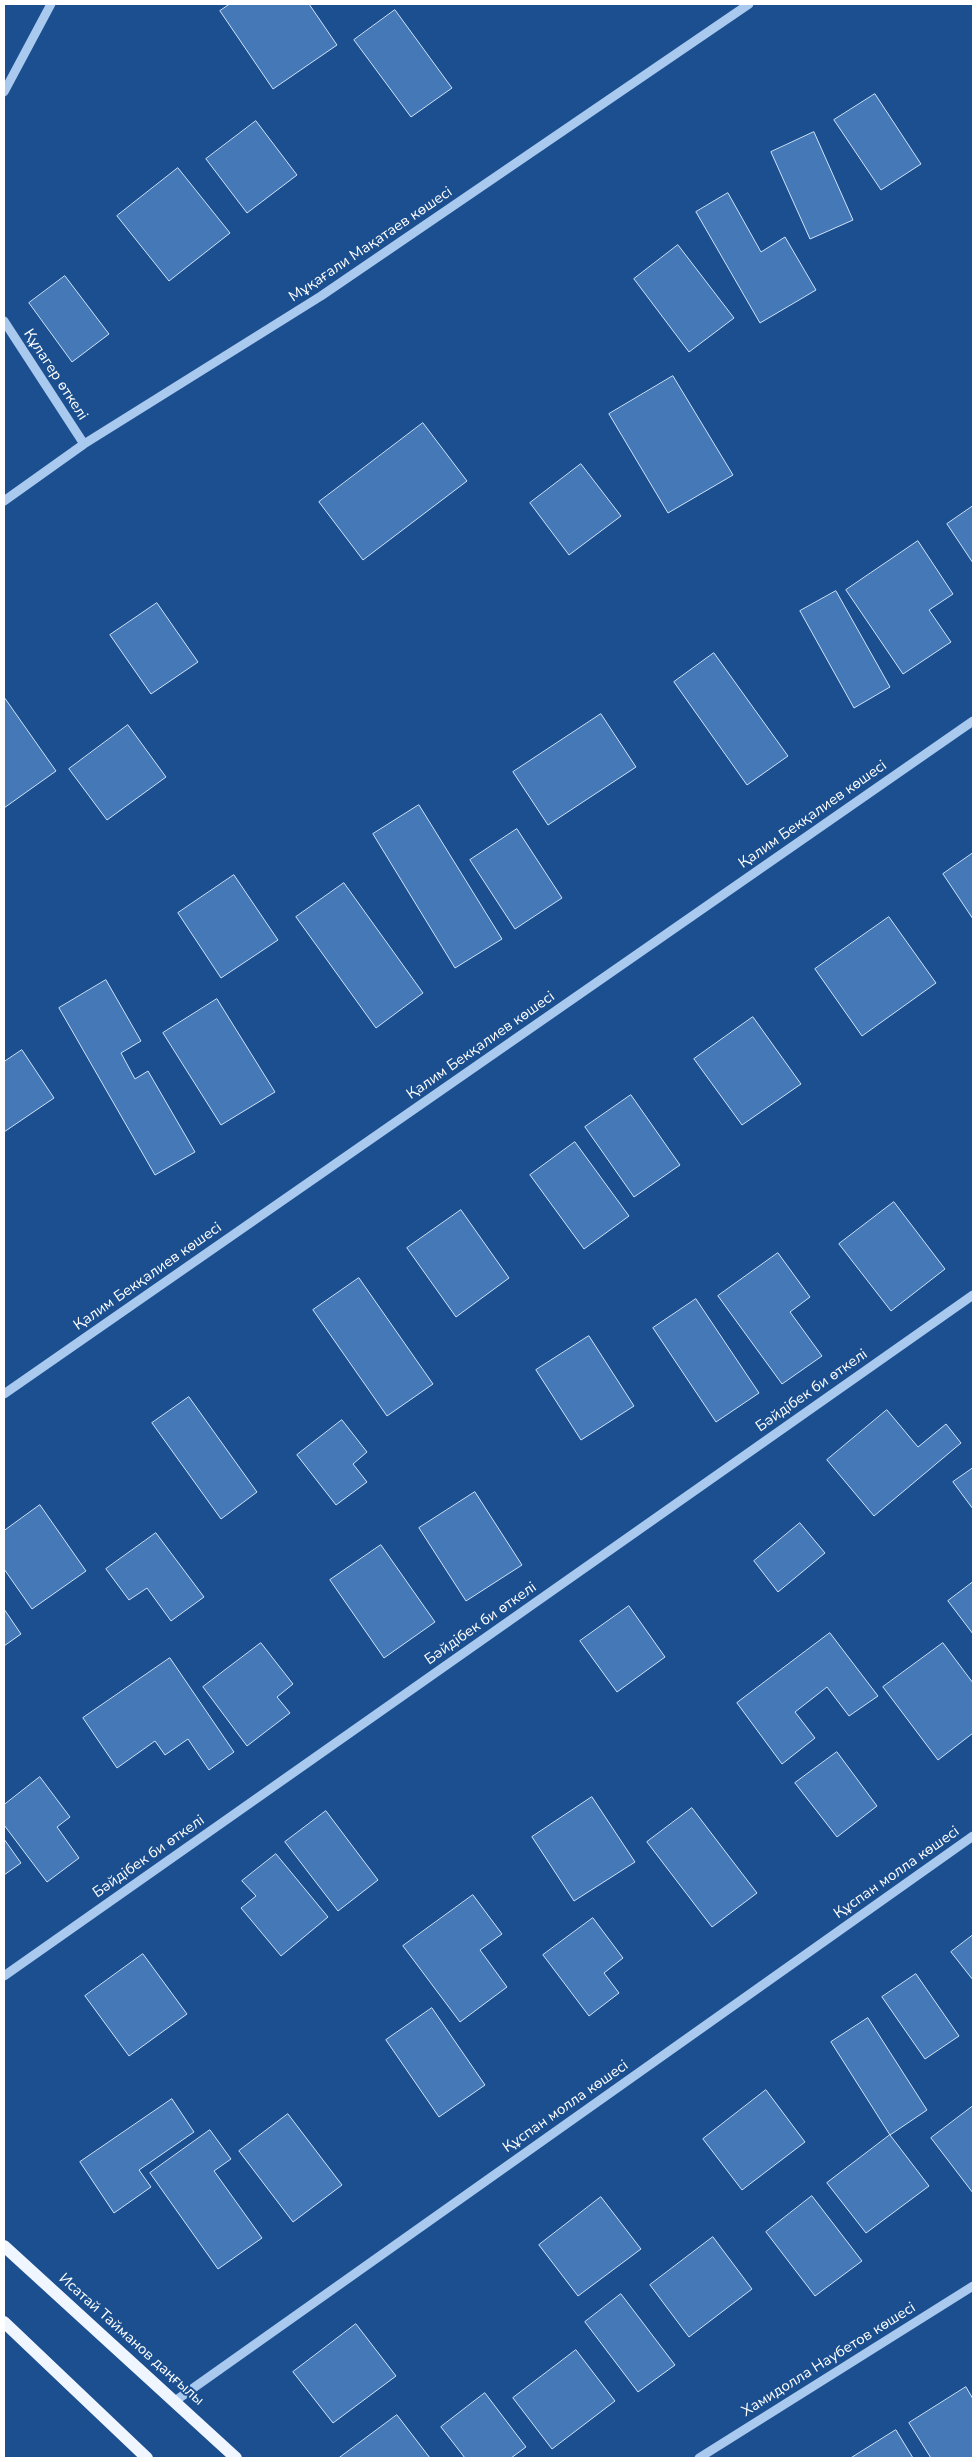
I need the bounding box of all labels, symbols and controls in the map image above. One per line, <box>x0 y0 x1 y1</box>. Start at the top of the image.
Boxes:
street label: Мұқағали Мақатаев көшесі <box>286 184 456 306</box>
street label: Құлагер өткелі <box>19 326 91 424</box>
street label: Қалим Бекқалиев көшесі <box>736 757 890 873</box>
street label: Қалим Бекқалиев көшесі <box>404 988 558 1104</box>
street label: Қалим Бекқалиев көшесі <box>71 1219 225 1335</box>
street label: Бәйдібек би өткелі <box>753 1346 871 1436</box>
street label: Бәйдібек би өткелі <box>422 1579 540 1669</box>
street label: Бәйдібек би өткелі <box>90 1812 208 1902</box>
street label: Құспан молла көшесі <box>831 1823 963 1923</box>
street label: Құспан молла көшесі <box>500 2057 632 2157</box>
street label: Исатай Тайманов даңғылы <box>55 2270 207 2410</box>
street label: Хамидолла Наубетов көшесі <box>739 2299 919 2421</box>

